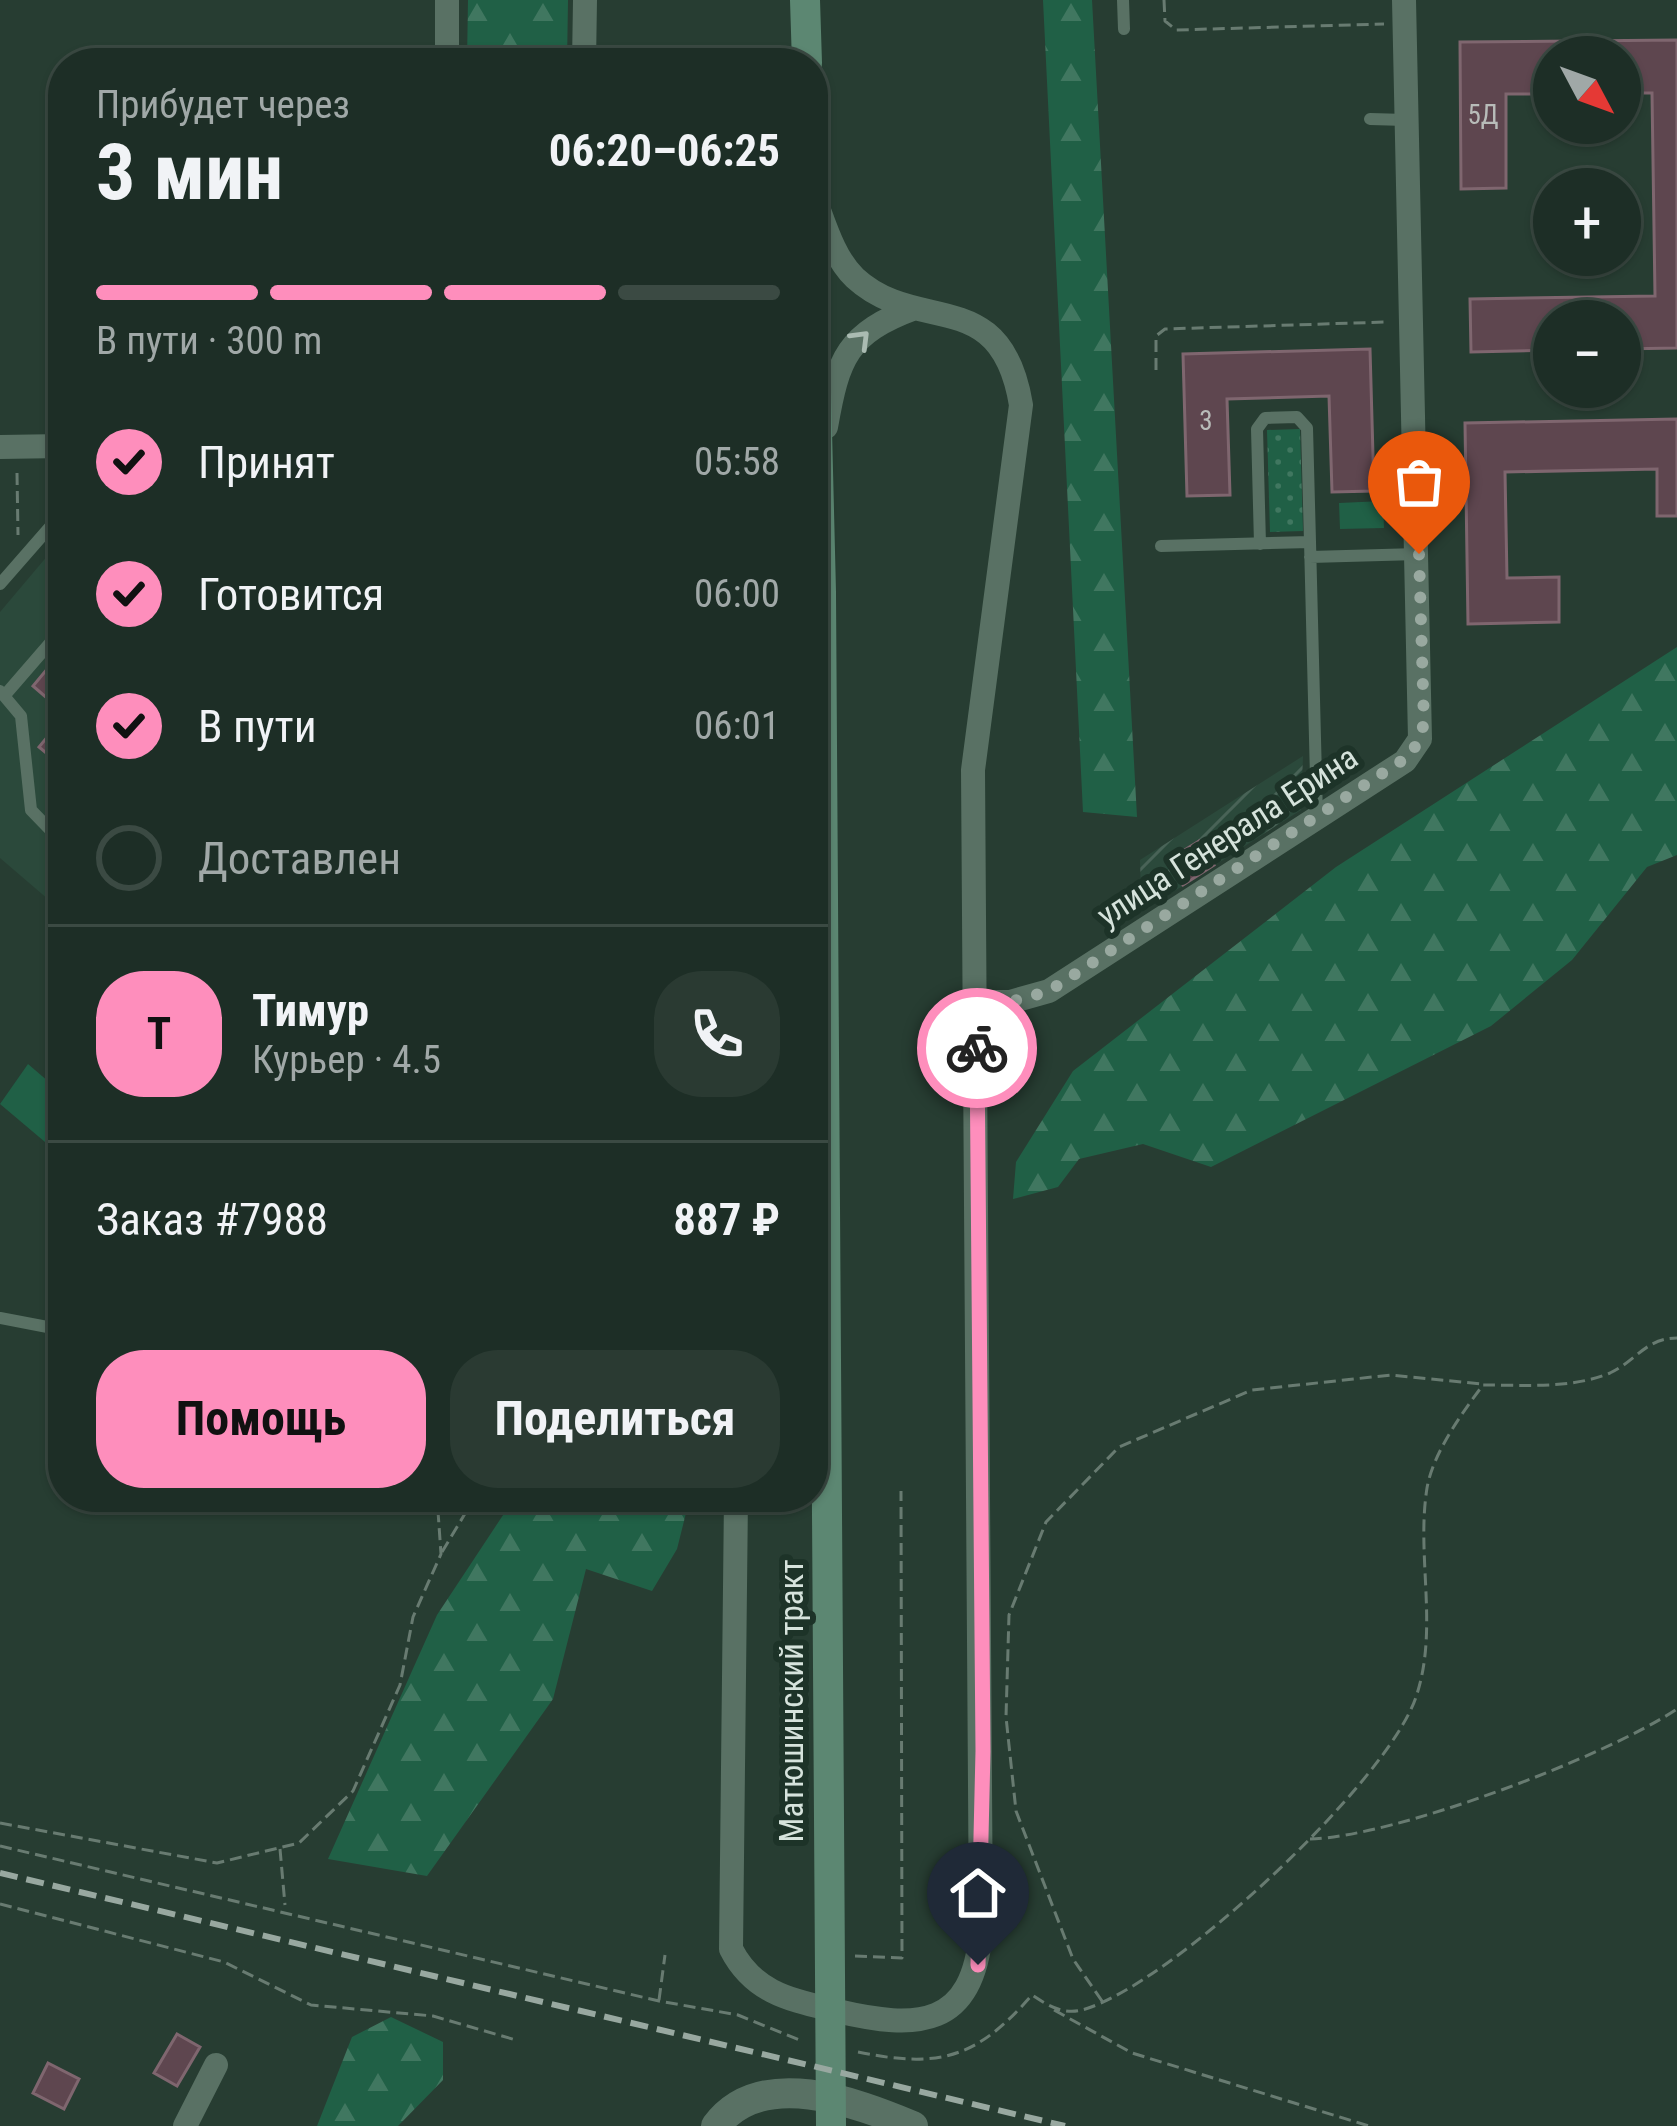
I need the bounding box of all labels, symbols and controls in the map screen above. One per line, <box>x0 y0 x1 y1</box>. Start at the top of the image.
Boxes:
north arrow <box>1533 36 1641 144</box>
map controls <box>1533 36 1641 408</box>
text: Прибудет через <box>96 82 350 128</box>
house number: 5Д <box>1467 99 1499 131</box>
text: 06:20–06:25 <box>549 124 780 177</box>
text: 3 мин <box>96 127 283 218</box>
button: + <box>1533 168 1641 276</box>
button: − <box>1533 300 1641 408</box>
text: В пути · 300 m <box>96 318 322 364</box>
one-way arrow <box>846 332 868 354</box>
house number: 3 <box>1199 405 1213 437</box>
icon: check <box>96 429 162 495</box>
pin <box>1368 431 1470 554</box>
text: Принят <box>198 436 335 489</box>
text: 05:58 <box>694 439 780 485</box>
icon: bag <box>1386 449 1452 515</box>
icon: check <box>96 561 162 627</box>
text: Готовится <box>198 568 384 621</box>
text: 06:00 <box>694 571 780 617</box>
icon: check <box>96 693 162 759</box>
text: В пути <box>198 700 317 753</box>
text: 06:01 <box>694 703 780 749</box>
street label: улица Генерала Ерина <box>1089 737 1365 935</box>
text: Доставлен <box>198 832 401 885</box>
button: phone <box>654 971 780 1097</box>
text: Тимур <box>252 984 369 1037</box>
courier <box>917 988 1037 1108</box>
text: Т <box>147 1007 171 1060</box>
icon: bike <box>944 1015 1010 1081</box>
text: Курьер · 4.5 <box>252 1037 441 1083</box>
text: Заказ #7988 <box>96 1193 328 1246</box>
text: 887 ₽ <box>673 1193 780 1246</box>
button: Помощь <box>96 1350 426 1488</box>
button: Поделиться <box>450 1350 780 1488</box>
street label: Матюшинский тракт <box>772 1560 811 1842</box>
pin <box>927 1842 1029 1965</box>
icon: home <box>945 1860 1011 1926</box>

